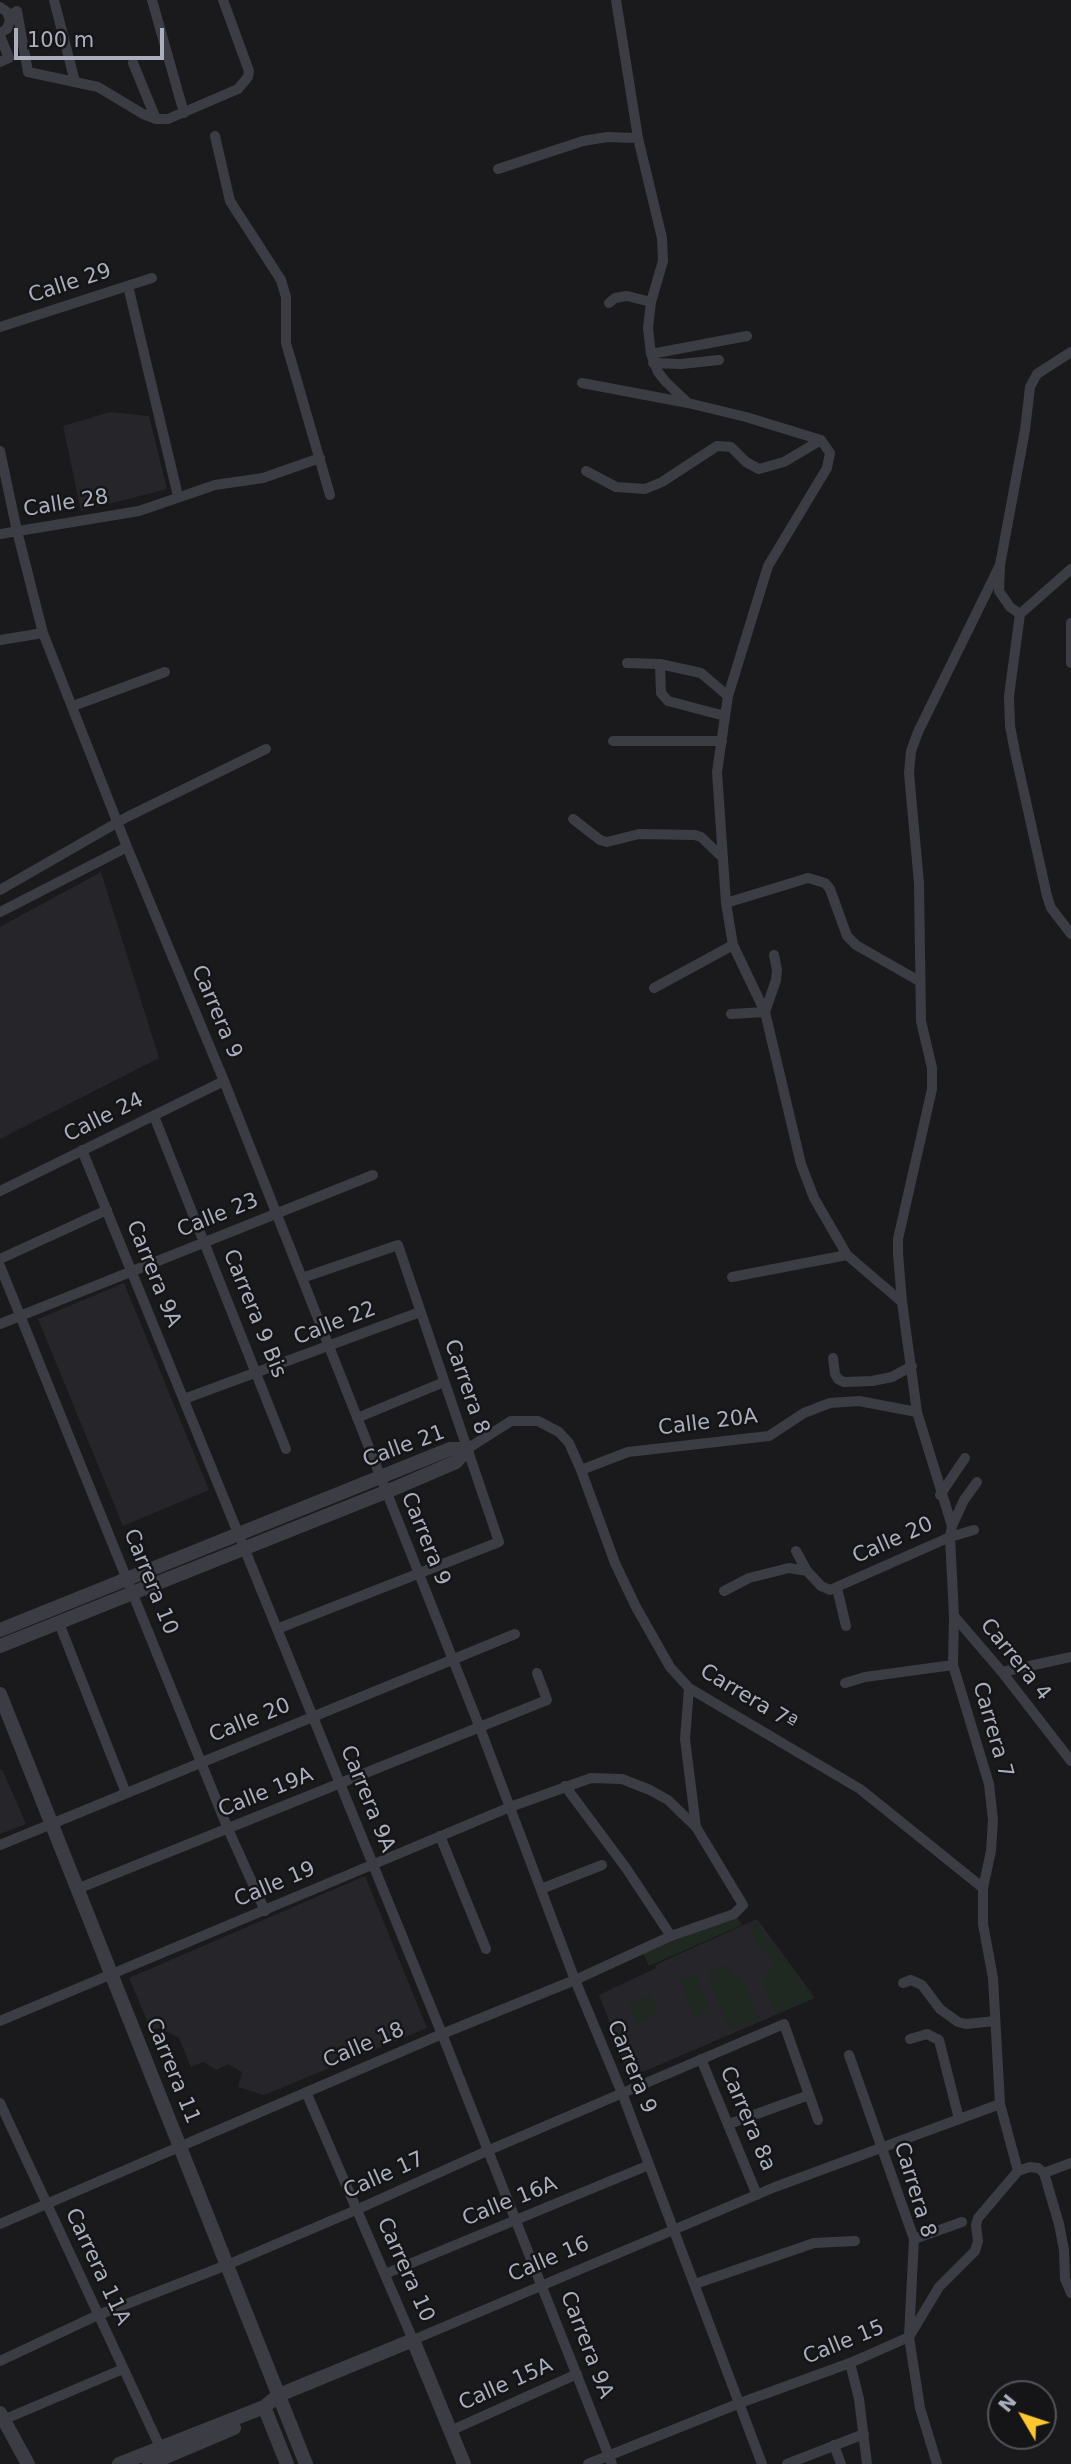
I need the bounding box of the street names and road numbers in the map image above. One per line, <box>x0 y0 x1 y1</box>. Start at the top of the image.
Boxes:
street label: Calle 29 <box>25 259 115 309</box>
street label: Calle 28 <box>22 485 110 523</box>
street label: Carrera 9 <box>185 962 247 1062</box>
street label: Calle 24 <box>60 1088 148 1148</box>
street label: Calle 23 <box>174 1188 262 1244</box>
street label: Carrera 9A <box>120 1217 186 1331</box>
street label: Carrera 9 Bis <box>217 1246 291 1382</box>
street label: Calle 22 <box>291 1297 379 1351</box>
street label: Carrera 8 <box>438 1336 494 1438</box>
street label: Calle 20A <box>657 1404 759 1442</box>
street label: Calle 21 <box>360 1421 448 1473</box>
street label: Carrera 9 <box>395 1489 455 1589</box>
street label: Calle 20 <box>849 1512 937 1570</box>
street label: Carrera 10 <box>117 1525 183 1639</box>
street label: Carrera 4 <box>974 1614 1056 1706</box>
street label: Carrera 7ª <box>695 1659 801 1737</box>
street label: Carrera 7 <box>966 1679 1018 1781</box>
street label: Calle 20 <box>206 1693 294 1749</box>
street label: Carrera 9A <box>334 1742 400 1856</box>
street label: Calle 19A <box>215 1763 317 1823</box>
street label: Calle 19 <box>231 1857 319 1913</box>
street label: Carrera 11 <box>139 2014 205 2128</box>
street label: Carrera 9 <box>601 2017 661 2117</box>
street label: Calle 18 <box>320 2018 408 2074</box>
street label: Carrera 8a <box>714 2063 780 2175</box>
street label: Carrera 8 <box>888 2139 940 2241</box>
street label: Calle 17 <box>340 2147 428 2205</box>
street label: Calle 16A <box>459 2172 561 2232</box>
street label: Carrera 11A <box>59 2205 135 2329</box>
street label: Carrera 10 <box>371 2214 439 2326</box>
street label: Calle 16 <box>505 2232 593 2288</box>
street label: Carrera 9A <box>554 2288 618 2402</box>
street label: Calle 15 <box>800 2315 888 2371</box>
street label: Calle 15A <box>455 2353 557 2417</box>

